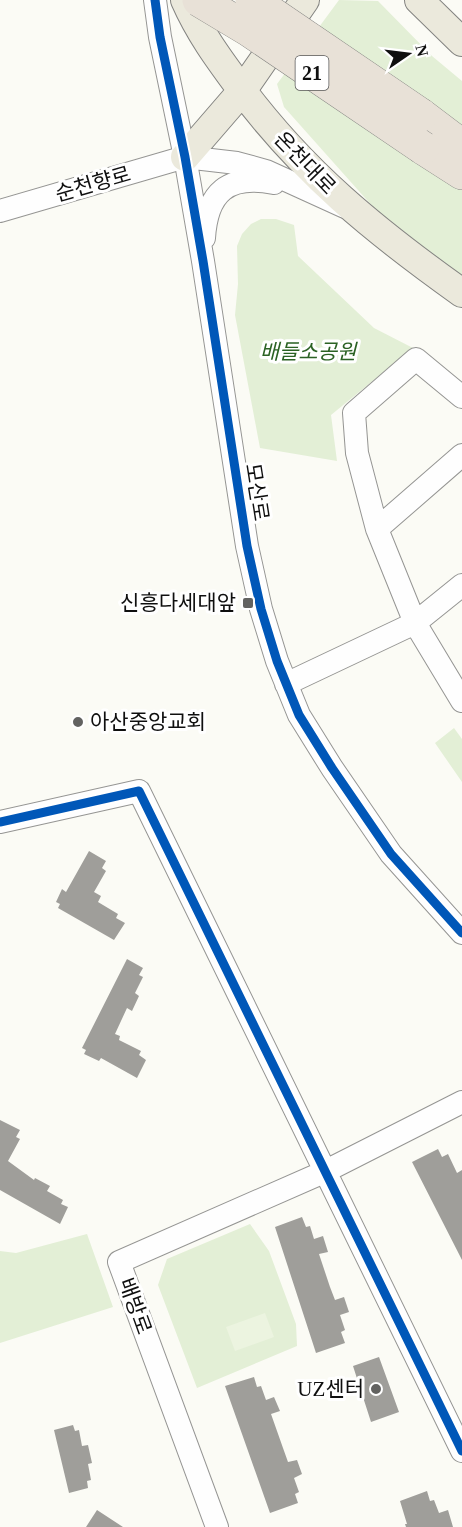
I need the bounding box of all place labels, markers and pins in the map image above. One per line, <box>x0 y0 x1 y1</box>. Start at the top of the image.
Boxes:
place label: 신흥다세대앞 <box>120 591 236 615</box>
marker: 신흥다세대앞 <box>241 596 255 610</box>
place label: 아산중앙교회 <box>90 710 206 734</box>
marker: 아산중앙교회 <box>71 715 85 729</box>
place label: UZ센터 <box>297 1377 364 1401</box>
marker: UZ센터 <box>369 1382 383 1396</box>

